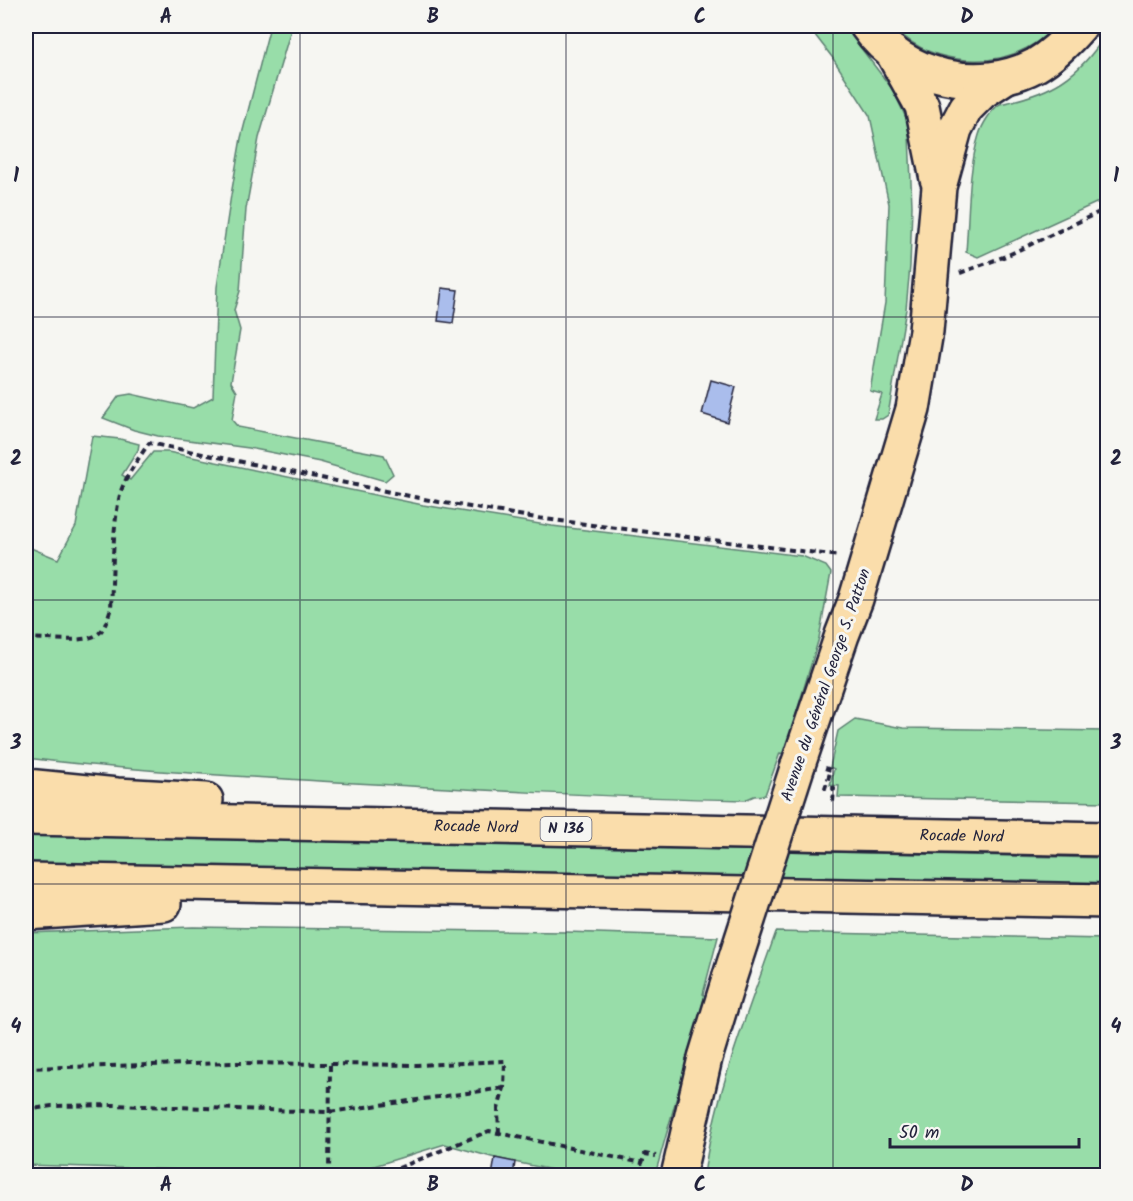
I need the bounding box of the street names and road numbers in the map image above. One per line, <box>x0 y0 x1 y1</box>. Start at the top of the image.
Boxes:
street label: Avenue du Général George S. Patton <box>774 565 878 805</box>
street label: Rocade Nord <box>434 813 519 840</box>
road number: N 136 <box>540 817 592 841</box>
street label: Rocade Nord <box>919 823 1005 849</box>

